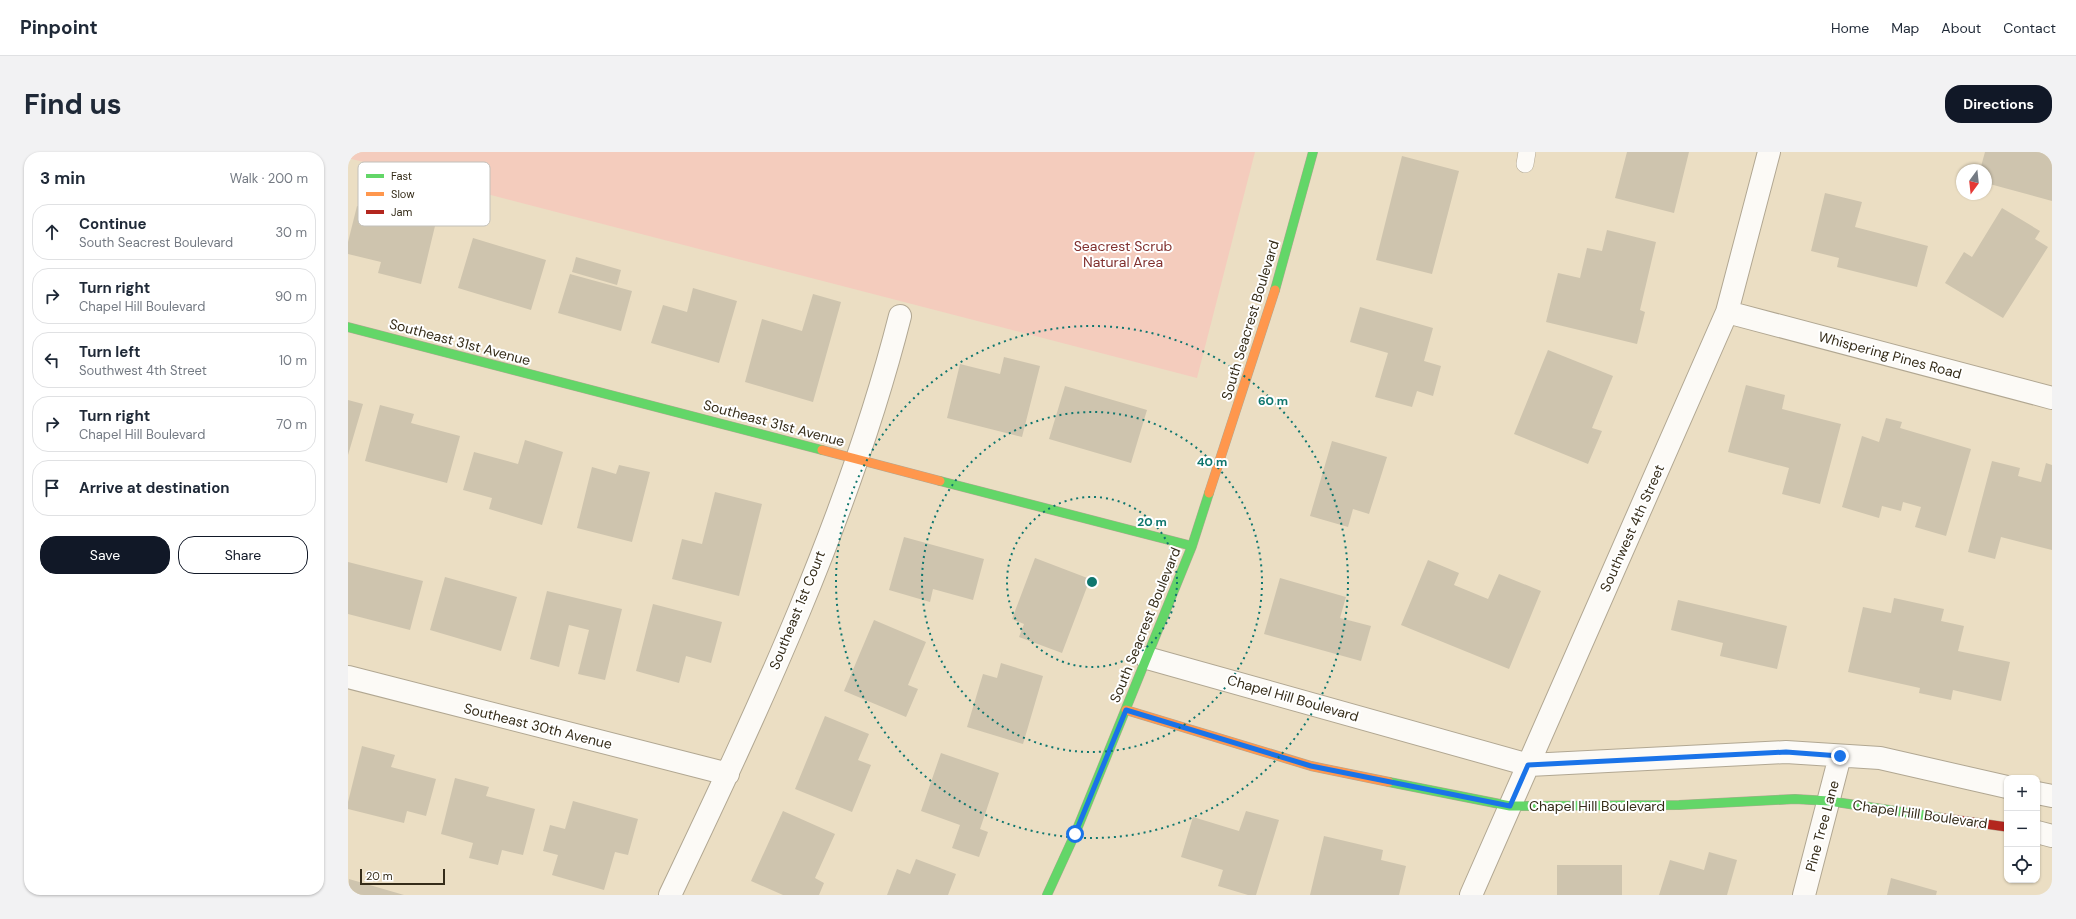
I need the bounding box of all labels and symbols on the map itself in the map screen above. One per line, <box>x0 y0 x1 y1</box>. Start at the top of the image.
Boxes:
legend <box>358 162 490 226</box>
north arrow <box>1956 164 1992 200</box>
text: Fast <box>391 169 412 183</box>
text: Slow <box>391 187 415 201</box>
text: Jam <box>391 205 412 219</box>
park label: Seacrest Scrub Natural Area <box>1074 237 1173 271</box>
street label: South Seacrest Boulevard <box>1217 238 1283 402</box>
street label: Southeast 31st Avenue <box>387 314 533 370</box>
street label: Whispering Pines Road <box>1816 327 1964 383</box>
text: 60 m <box>1258 393 1288 409</box>
street label: Southeast 31st Avenue <box>701 395 847 451</box>
text: 40 m <box>1197 454 1227 470</box>
street label: Southwest 4th Street <box>1596 461 1668 595</box>
text: 20 m <box>1137 514 1167 530</box>
street label: South Seacrest Boulevard <box>1106 545 1184 705</box>
street label: Southeast 1st Court <box>765 548 829 672</box>
centre of rings <box>1085 575 1099 589</box>
street label: Chapel Hill Boulevard <box>1225 671 1361 725</box>
street label: Southeast 30th Avenue <box>462 699 614 753</box>
route end <box>1831 747 1849 765</box>
street label: Pine Tree Lane <box>1801 778 1843 874</box>
street label: Chapel Hill Boulevard <box>1851 796 1989 832</box>
street label: Chapel Hill Boulevard <box>1529 797 1665 815</box>
route start <box>1066 825 1084 843</box>
scale bar <box>360 867 445 886</box>

